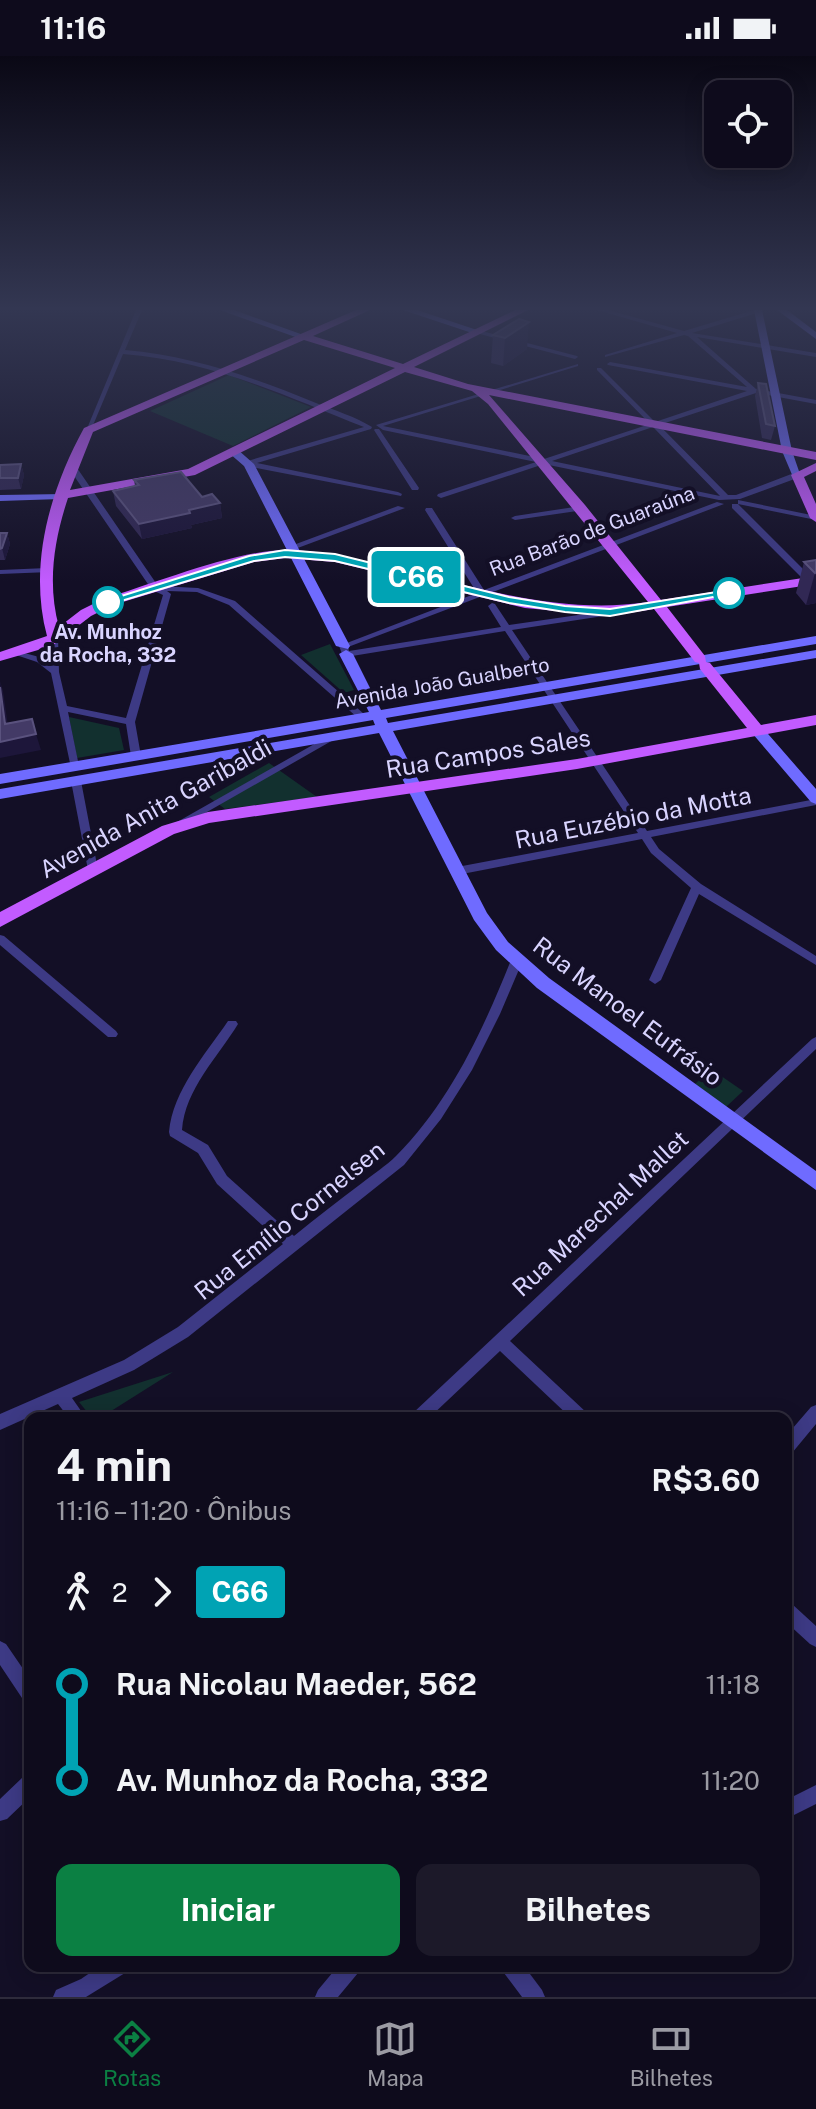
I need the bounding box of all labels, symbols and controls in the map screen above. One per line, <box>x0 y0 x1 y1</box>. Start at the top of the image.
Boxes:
text: 11:16 <box>40 10 106 46</box>
map controls <box>704 80 792 168</box>
button: locate <box>704 80 792 168</box>
street label: Rua Barão de Guaraúna <box>486 481 698 581</box>
line badge: C66 <box>370 551 462 603</box>
text: C66 <box>387 560 445 593</box>
unlabelled marker <box>714 578 744 608</box>
marker: Av. Munhoz da Rocha, 332 <box>93 587 123 617</box>
place label: Av. Munhoz da Rocha, 332 <box>40 620 176 667</box>
street label: Avenida João Gualberto <box>333 652 551 714</box>
street label: Rua Campos Sales <box>384 723 592 783</box>
street label: Avenida Anita Garibaldi <box>34 733 276 883</box>
street label: Rua Euzébio da Motta <box>512 780 754 854</box>
street label: Rua Manoel Eufrásio <box>528 931 728 1091</box>
street label: Rua Marechal Mallet <box>506 1124 694 1302</box>
street label: Rua Emílio Cornelsen <box>188 1135 390 1305</box>
text: 4 min <box>56 1439 172 1491</box>
text: R$3.60 <box>652 1462 760 1498</box>
text: 11:16 – 11:20 · Ônibus <box>56 1495 291 1526</box>
icon: walk <box>56 1570 100 1614</box>
icon: forward <box>140 1570 184 1614</box>
text: C66 <box>212 1575 269 1608</box>
text: 2 <box>112 1577 128 1608</box>
text: Rua Nicolau Maeder, 562 <box>116 1666 477 1702</box>
text: 11:18 <box>706 1669 760 1700</box>
text: Av. Munhoz da Rocha, 332 <box>116 1762 488 1798</box>
text: 11:20 <box>701 1765 760 1796</box>
button: Iniciar <box>56 1864 400 1956</box>
button: Bilhetes <box>416 1864 760 1956</box>
tab: Rotas <box>103 2017 161 2091</box>
tab: Mapa <box>367 2017 424 2091</box>
tab: Bilhetes <box>630 2017 713 2091</box>

